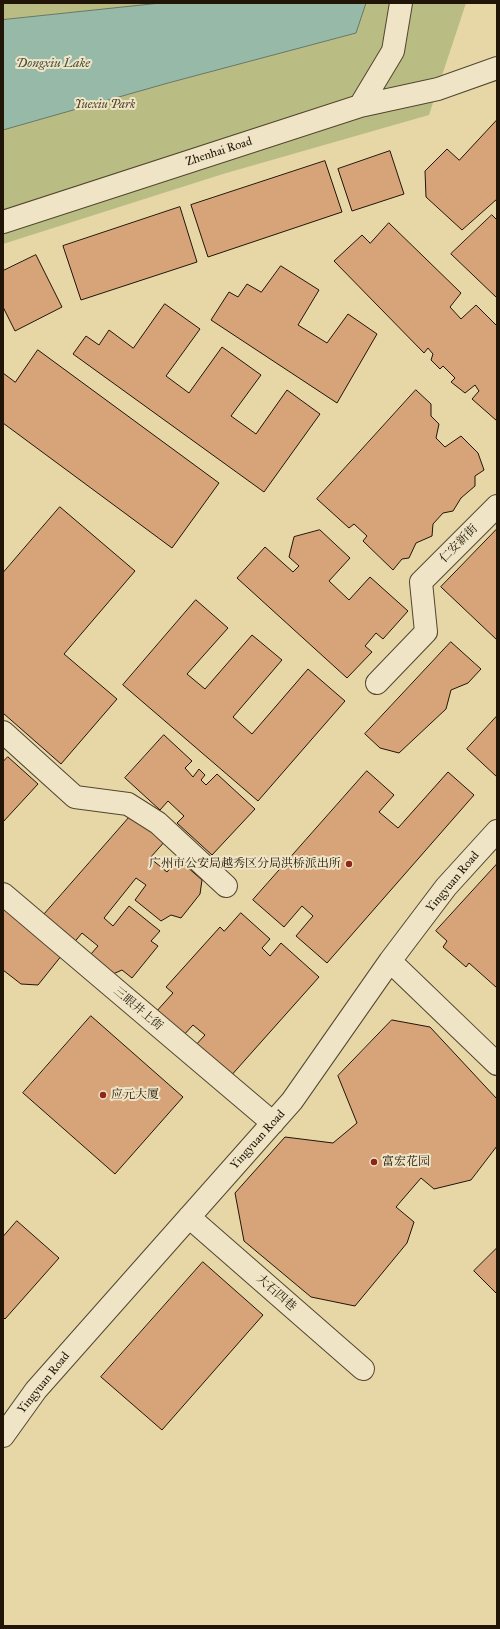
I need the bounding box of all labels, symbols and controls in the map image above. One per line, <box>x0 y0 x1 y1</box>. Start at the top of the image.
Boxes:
water label: Dongxiu Lake <box>16 56 90 72</box>
park label: Yuexiu Park <box>75 98 135 112</box>
street label: Zhenhai Road <box>184 135 254 169</box>
street label: 仁安新街 <box>437 522 481 566</box>
street label: Yingyuan Road <box>423 849 483 915</box>
place label: 广州市公安局越秀区分局洪桥派出所 <box>149 857 341 871</box>
marker: 广州市公安局越秀区分局洪桥派出所 <box>344 859 354 869</box>
street label: 三眼井上街 <box>110 984 166 1034</box>
place label: 应元大厦 <box>111 1088 159 1102</box>
marker: 应元大厦 <box>98 1090 108 1100</box>
street label: Yingyuan Road <box>228 1107 288 1173</box>
place label: 富宏花园 <box>382 1155 430 1169</box>
marker: 富宏花园 <box>369 1157 379 1167</box>
street label: 大石四巷 <box>253 1272 299 1314</box>
street label: Yingyuan Road <box>15 1349 73 1417</box>

